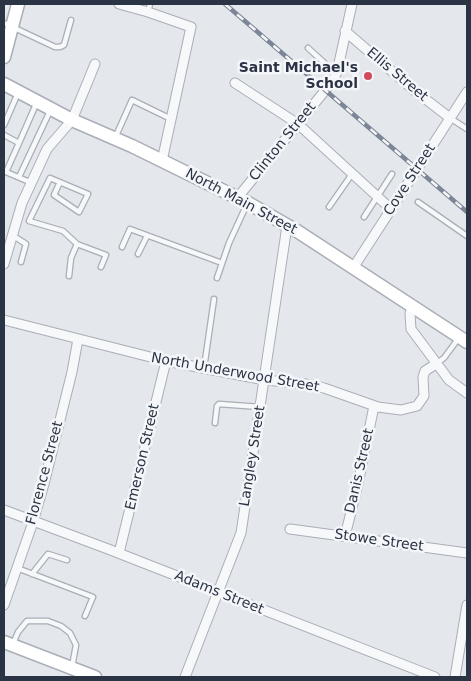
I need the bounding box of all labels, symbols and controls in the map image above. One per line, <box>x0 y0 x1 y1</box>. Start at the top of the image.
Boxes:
street label: Ellis Street <box>363 45 431 105</box>
place label: Saint Michael's School <box>239 60 358 92</box>
marker: Saint Michael's School <box>362 70 374 82</box>
street label: Clinton Street <box>246 99 320 185</box>
street label: Cove Street <box>381 141 439 219</box>
street label: North Main Street <box>182 165 300 239</box>
street label: North Underwood Street <box>150 350 320 396</box>
street label: Emerson Street <box>123 402 163 512</box>
street label: Langley Street <box>237 404 269 508</box>
street label: Florence Street <box>23 419 67 527</box>
street label: Danis Street <box>342 427 378 515</box>
street label: Stowe Street <box>333 526 425 556</box>
street label: Adams Street <box>172 567 266 619</box>

